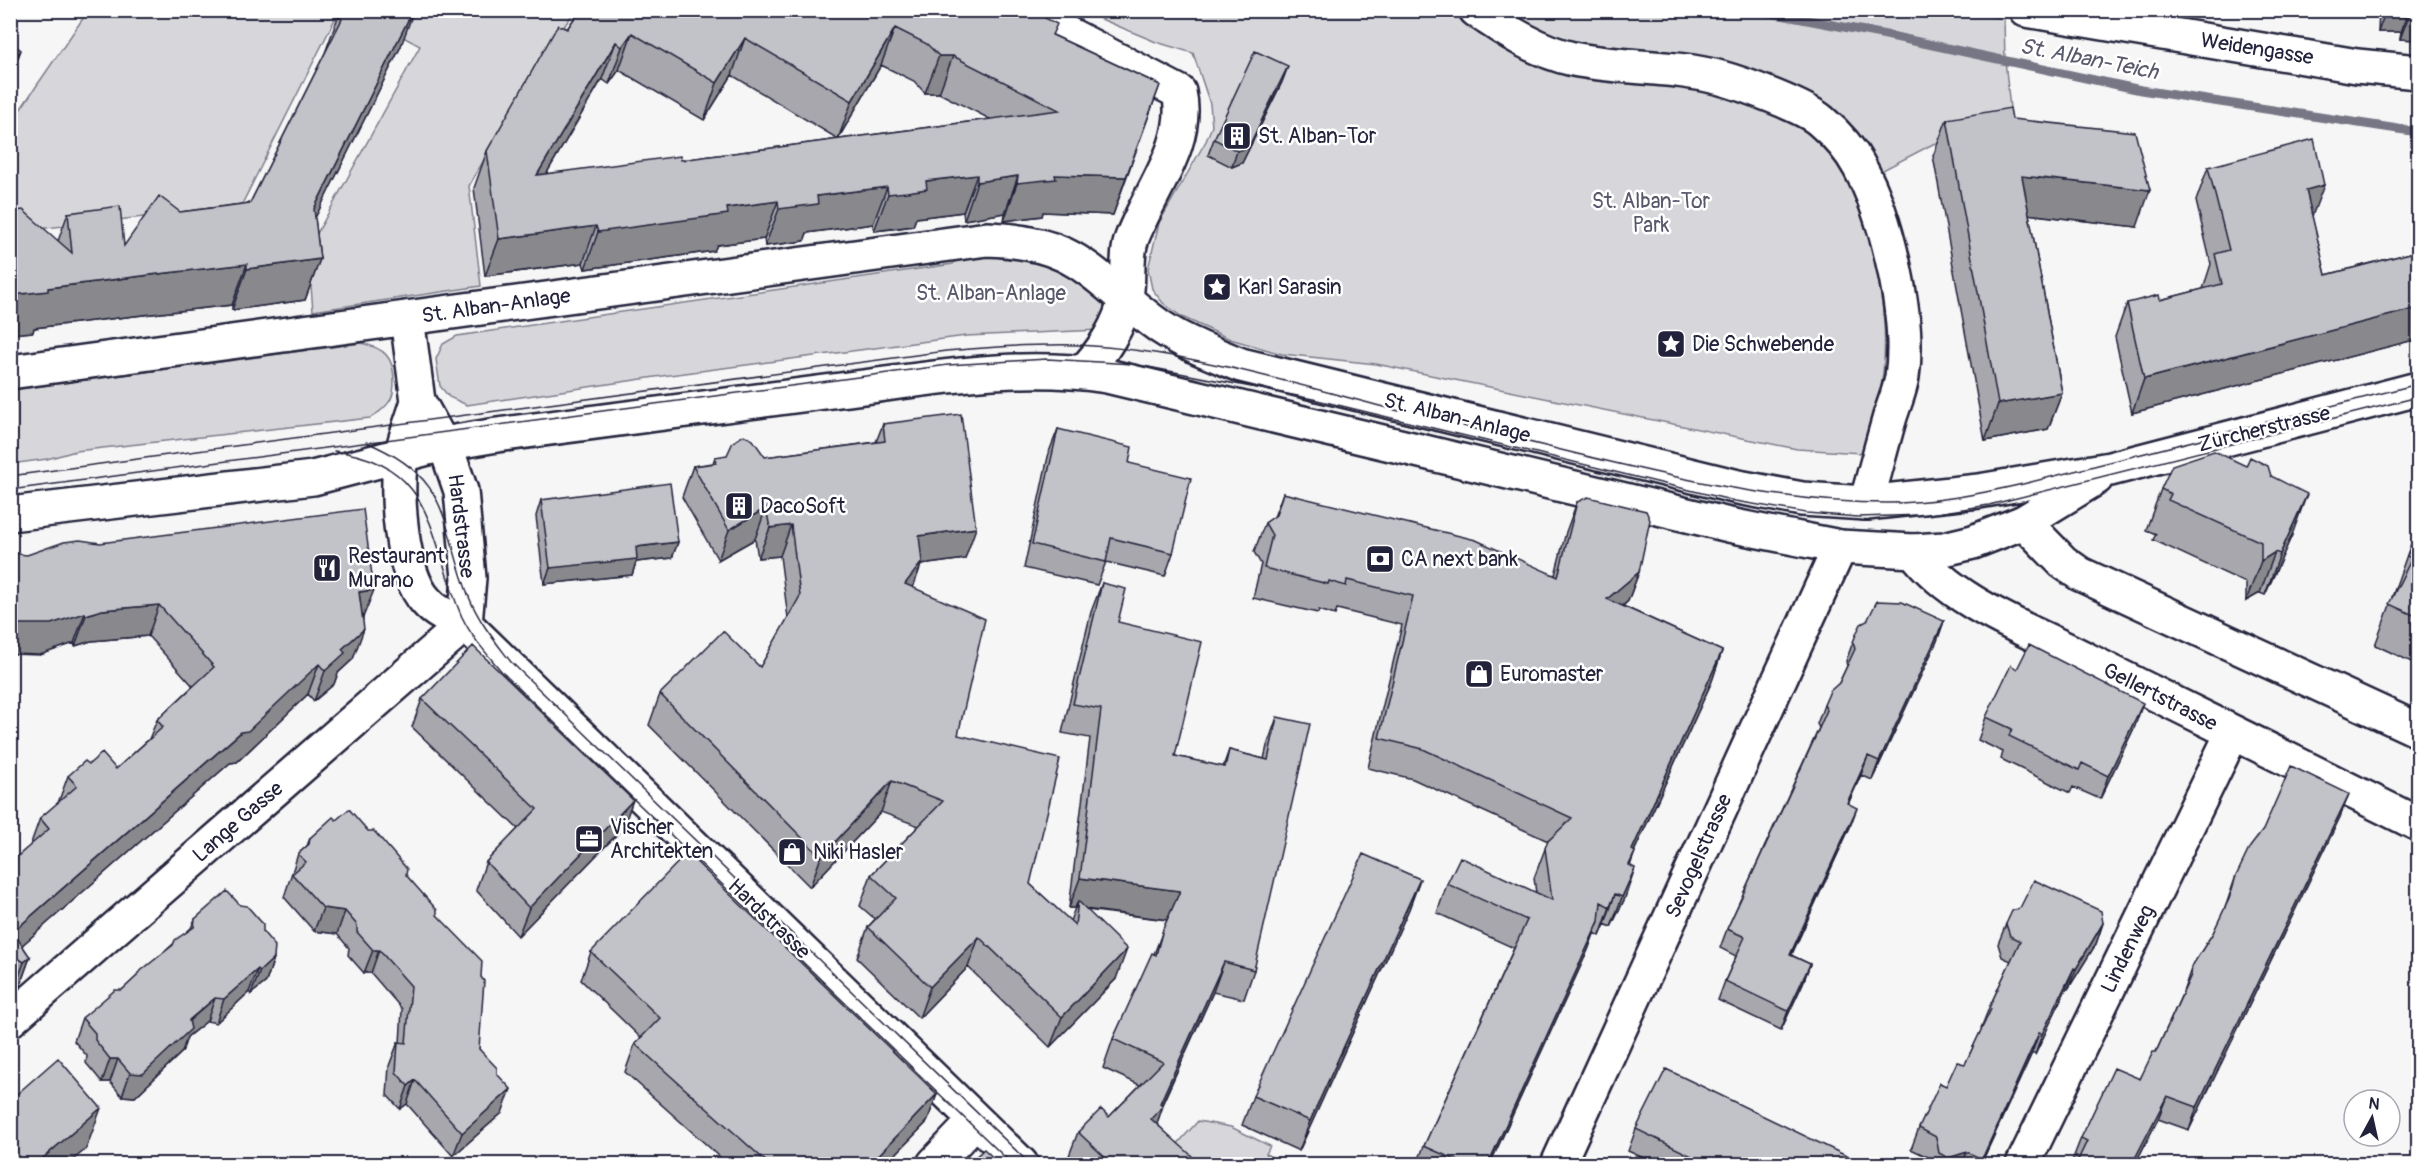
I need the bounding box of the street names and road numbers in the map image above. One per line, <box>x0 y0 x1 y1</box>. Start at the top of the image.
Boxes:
street label: Weidengasse <box>2199 27 2316 71</box>
street label: St. Alban-Anlage <box>420 282 573 330</box>
street label: St. Alban-Anlage <box>1381 387 1534 449</box>
street label: Zürcherstrasse <box>2195 399 2334 458</box>
street label: Hardstrasse <box>441 472 481 580</box>
street label: Gellertstrasse <box>2098 657 2222 738</box>
street label: Lange Gasse <box>187 775 289 869</box>
street label: Sevogelstrasse <box>1660 789 1739 922</box>
street label: Hardstrasse <box>722 873 816 966</box>
street label: Lindenweg <box>2095 901 2161 997</box>

